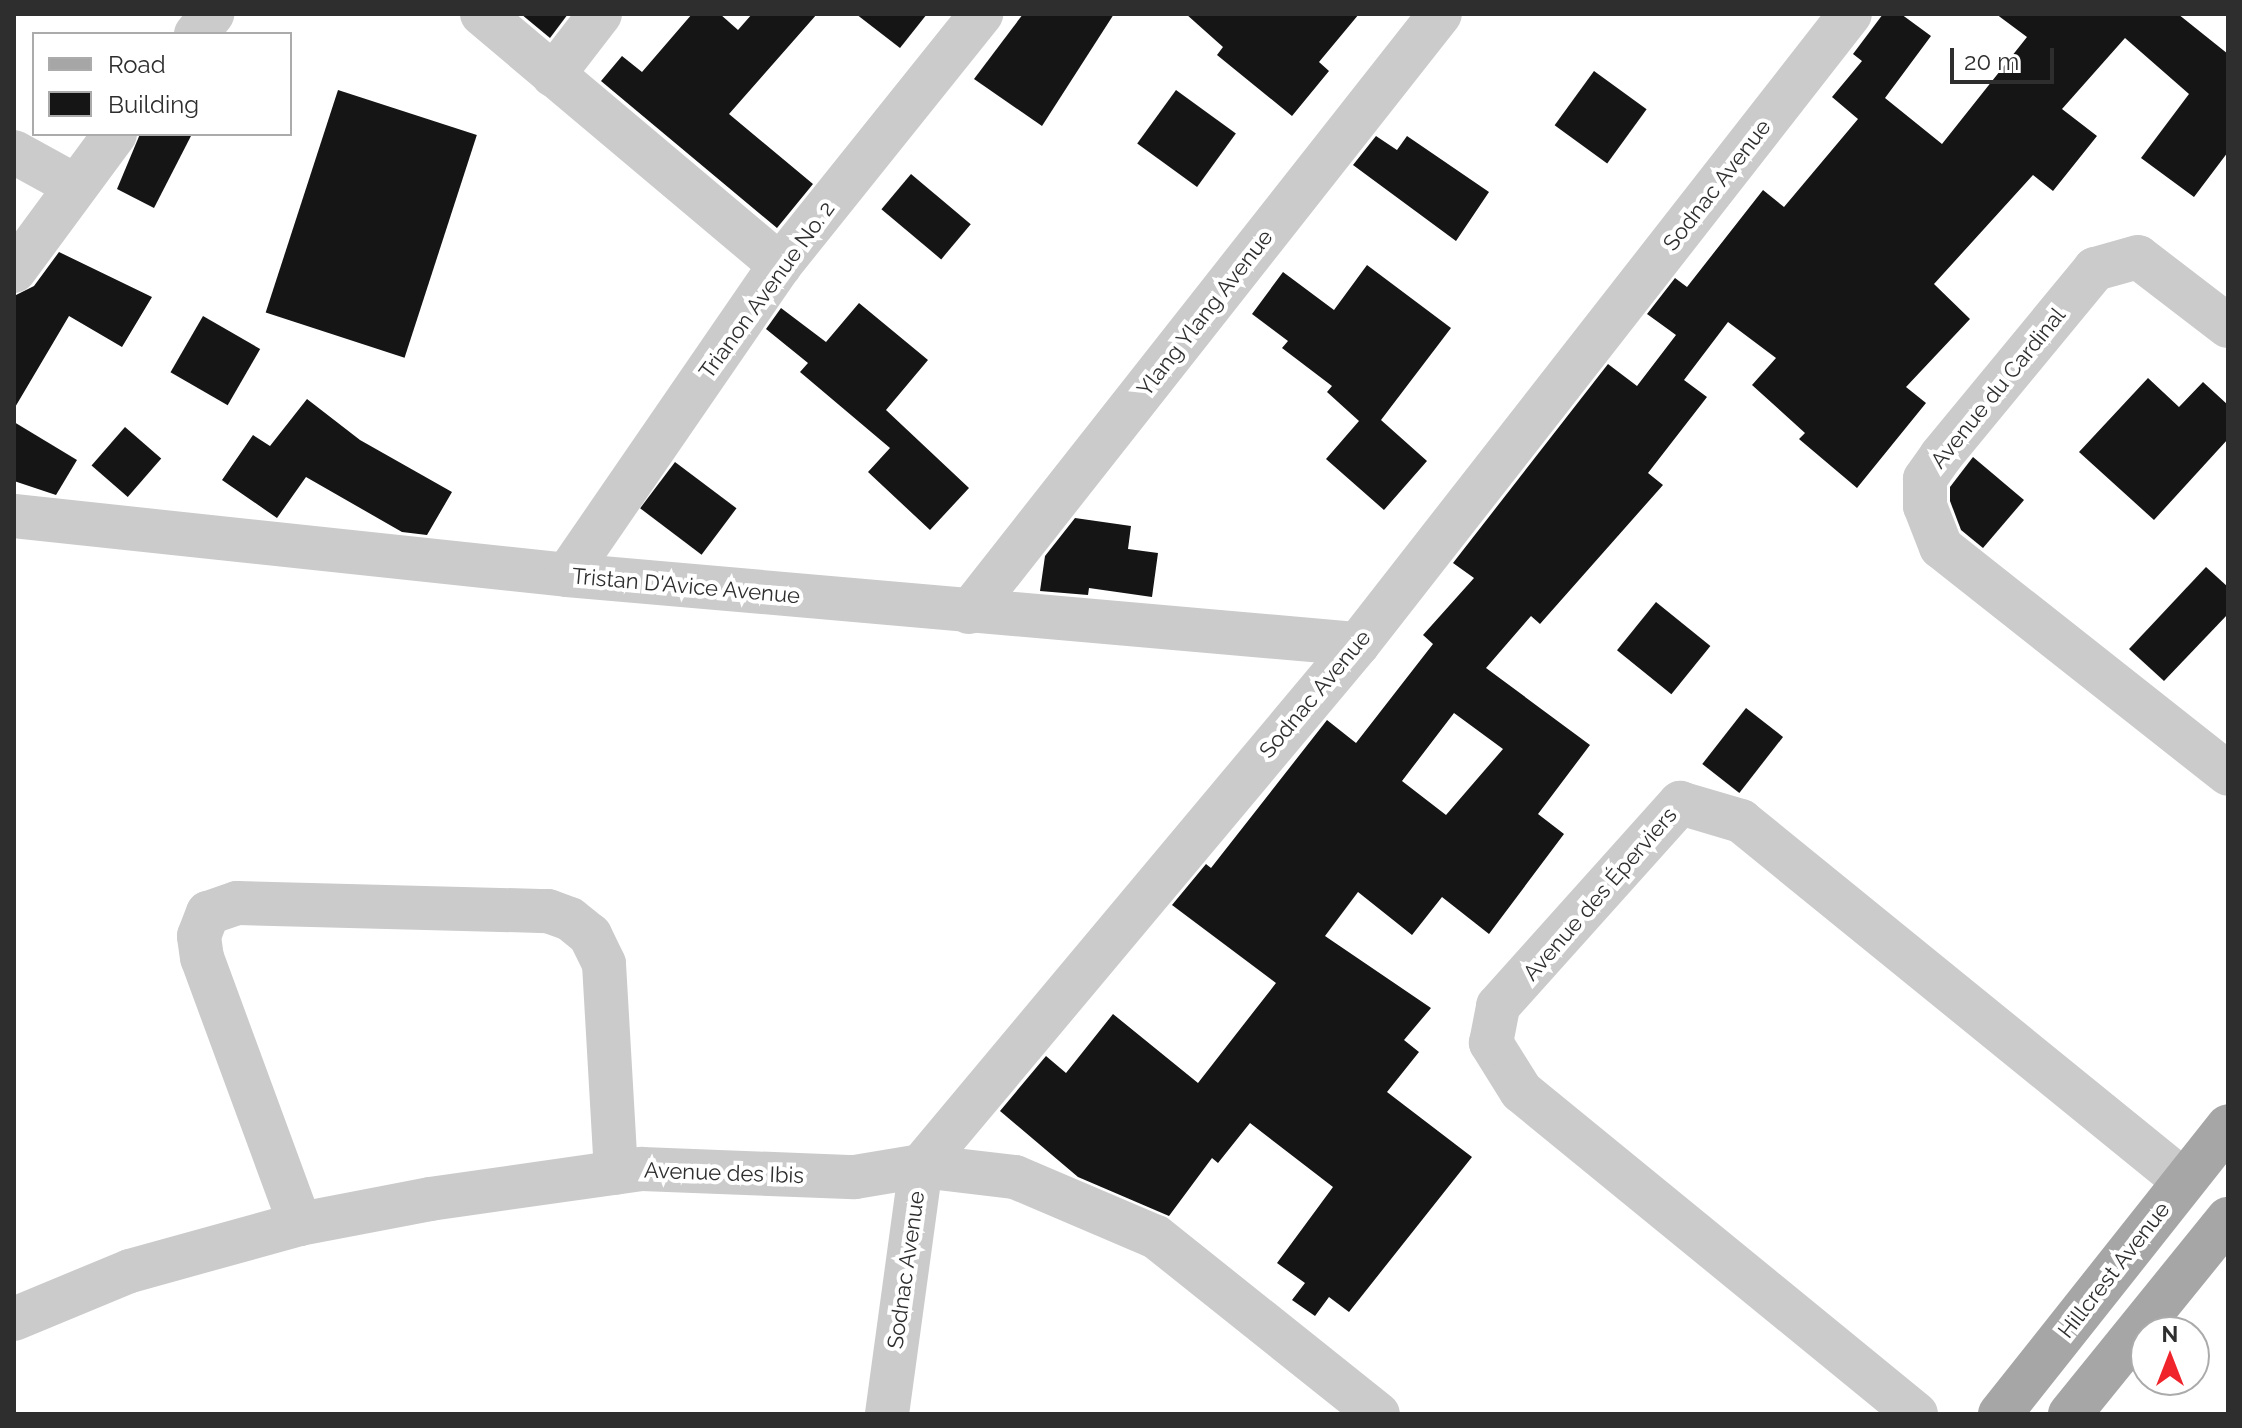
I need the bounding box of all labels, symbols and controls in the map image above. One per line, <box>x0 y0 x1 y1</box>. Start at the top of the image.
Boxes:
legend <box>32 32 292 136</box>
scale bar <box>1954 32 2058 82</box>
text: 20 m <box>1964 47 2019 76</box>
text: Road <box>108 50 166 79</box>
text: Building <box>108 90 199 119</box>
street label: Sodnac Avenue <box>1657 114 1777 256</box>
street label: Trianon Avenue No. 2 <box>693 196 841 384</box>
street label: Ylang Ylang Avenue <box>1131 224 1279 402</box>
street label: Avenue du Cardinal <box>1925 302 2071 474</box>
street label: Tristan D'Avice Avenue <box>571 563 801 609</box>
street label: Sodnac Avenue <box>1254 624 1376 764</box>
street label: Avenue des Éperviers <box>1518 802 1682 986</box>
street label: Avenue des Ibis <box>644 1157 804 1189</box>
street label: Sodnac Avenue <box>882 1189 930 1351</box>
street label: Hillcrest Avenue <box>2052 1196 2176 1344</box>
north arrow <box>2130 1316 2210 1396</box>
text: N <box>2162 1321 2178 1347</box>

